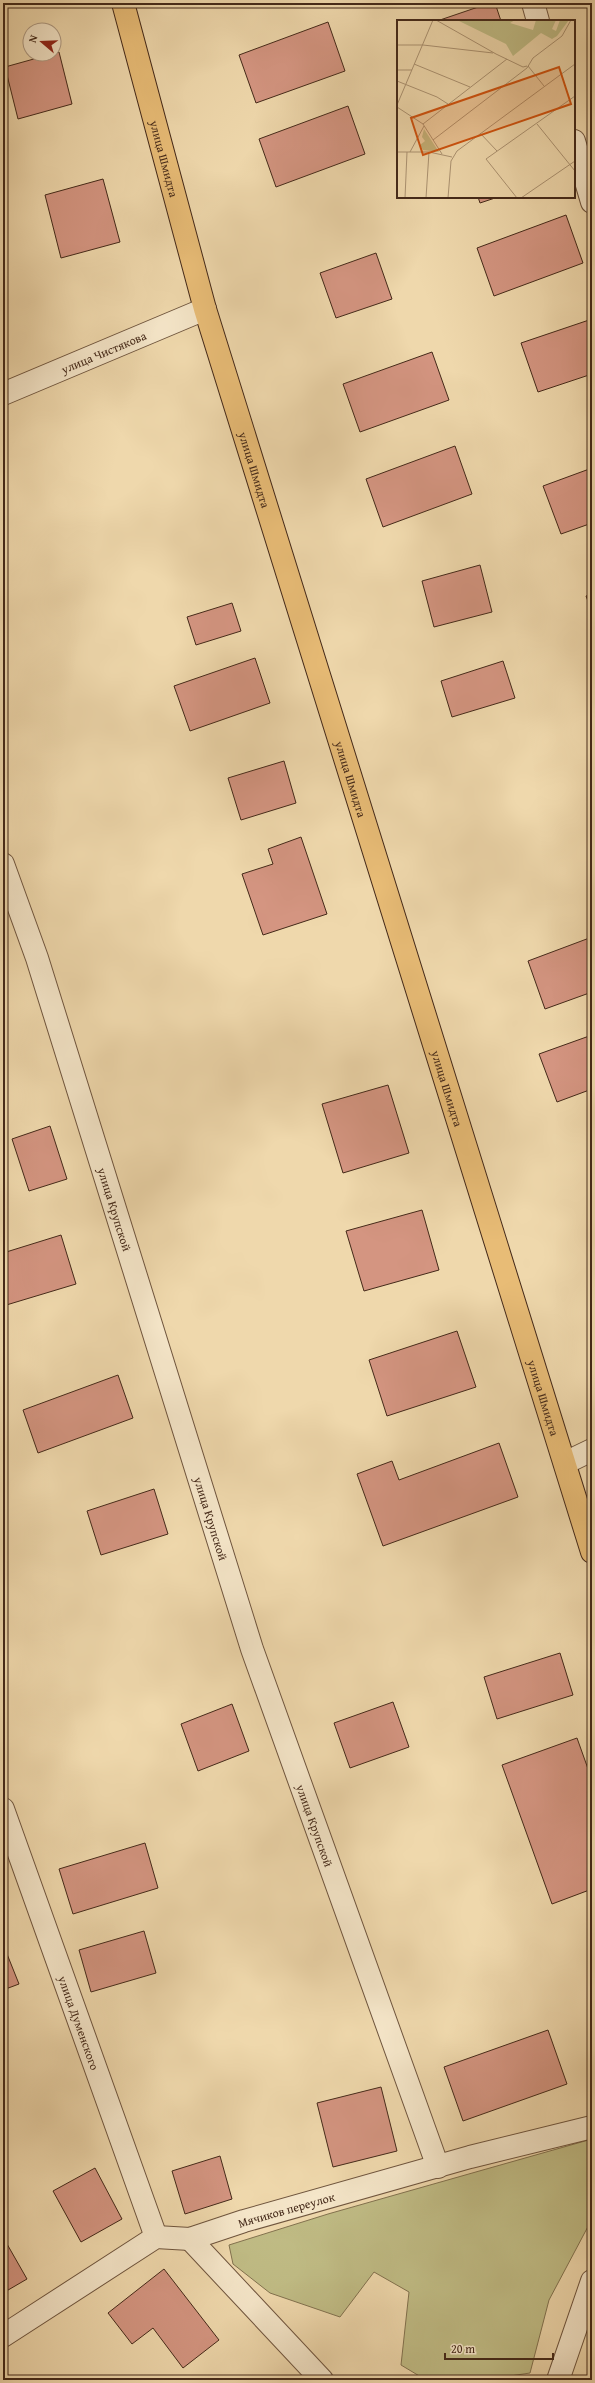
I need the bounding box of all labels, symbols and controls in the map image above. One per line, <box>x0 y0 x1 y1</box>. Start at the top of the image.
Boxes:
inset map <box>397 20 575 198</box>
north arrow <box>22 22 62 62</box>
text: N <box>24 32 42 45</box>
street label: улица Шмидта <box>146 117 183 199</box>
street label: улица Чистякова <box>57 326 149 378</box>
street label: улица Шмидта <box>235 428 275 510</box>
street label: улица Шмидта <box>331 738 371 819</box>
street label: улица Шмидта <box>427 1047 468 1129</box>
street label: улица Крупской <box>94 1164 136 1253</box>
street label: улица Шмидта <box>524 1357 564 1438</box>
street label: улица Крупской <box>190 1474 232 1562</box>
street label: улица Крупской <box>292 1781 338 1869</box>
street label: улица Думенского <box>54 1972 104 2072</box>
street label: Мячиков переулок <box>236 2187 337 2231</box>
scale bar <box>445 2335 553 2361</box>
text: 20 m <box>451 2340 475 2357</box>

